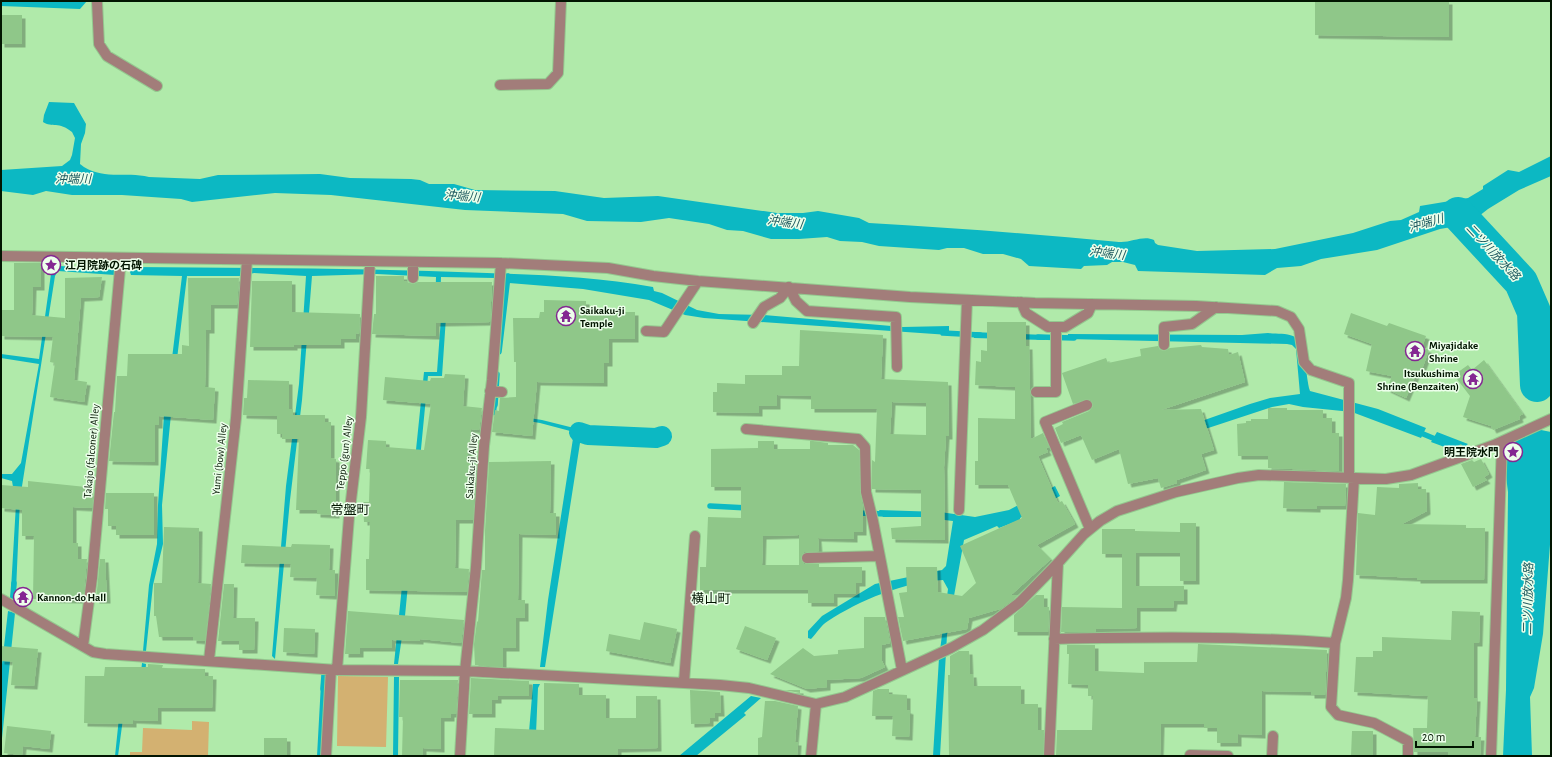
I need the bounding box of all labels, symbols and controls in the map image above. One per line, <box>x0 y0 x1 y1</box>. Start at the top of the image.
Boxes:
water label: 沖端川 <box>55 172 93 185</box>
water label: 沖端川 <box>444 187 483 204</box>
water label: 沖端川 <box>1407 211 1447 234</box>
water label: 沖端川 <box>766 213 806 230</box>
water label: 二ツ川放水路 <box>1464 221 1523 283</box>
water label: 沖端川 <box>1088 244 1128 261</box>
place icon: 江月院跡の石碑 <box>40 254 62 276</box>
place label: 江月院跡の石碑 <box>65 259 142 271</box>
temple icon: Saikaku-ji Temple <box>555 305 577 327</box>
place label: Saikaku-ji Temple <box>580 305 625 329</box>
temple icon: Miyajidake Shrine <box>1404 340 1426 362</box>
place label: Miyajidake Shrine <box>1429 340 1478 364</box>
place label: Itsukushima Shrine (Benzaiten) <box>1377 368 1460 392</box>
temple icon: Itsukushima Shrine (Benzaiten) <box>1462 368 1484 390</box>
street label: Takajo (falconer) Alley <box>82 403 101 499</box>
street label: Teppo (gun) Alley <box>334 415 355 491</box>
street label: Yumi (bow) Alley <box>210 422 229 495</box>
street label: Saikaku-ji Alley <box>464 433 479 499</box>
place icon: 明王院水門 <box>1502 441 1524 463</box>
place label: 明王院水門 <box>1444 446 1499 458</box>
district label: 常盤町 <box>330 503 370 517</box>
water label: 二ツ川放水路 <box>1520 562 1535 635</box>
temple icon: Kannon-do Hall <box>12 586 34 608</box>
place label: Kannon-do Hall <box>37 592 106 603</box>
district label: 横山町 <box>691 592 731 606</box>
scale bar <box>1416 723 1473 749</box>
text: 20 m <box>1422 731 1445 743</box>

